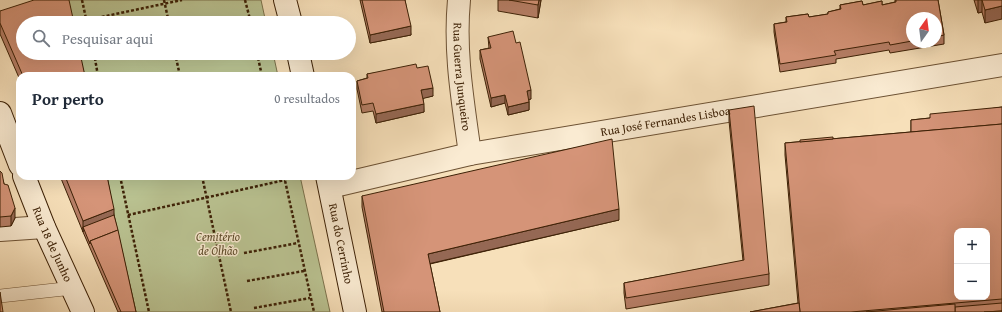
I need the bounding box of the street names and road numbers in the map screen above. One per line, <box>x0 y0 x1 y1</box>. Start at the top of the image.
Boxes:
street label: Rua Guerra Junqueiro <box>450 22 476 132</box>
street label: Rua José Fernandes Lisboa <box>599 102 732 140</box>
street label: Rua do Cerrinho <box>325 202 358 285</box>
street label: Rua 18 de Junho <box>29 204 77 284</box>

